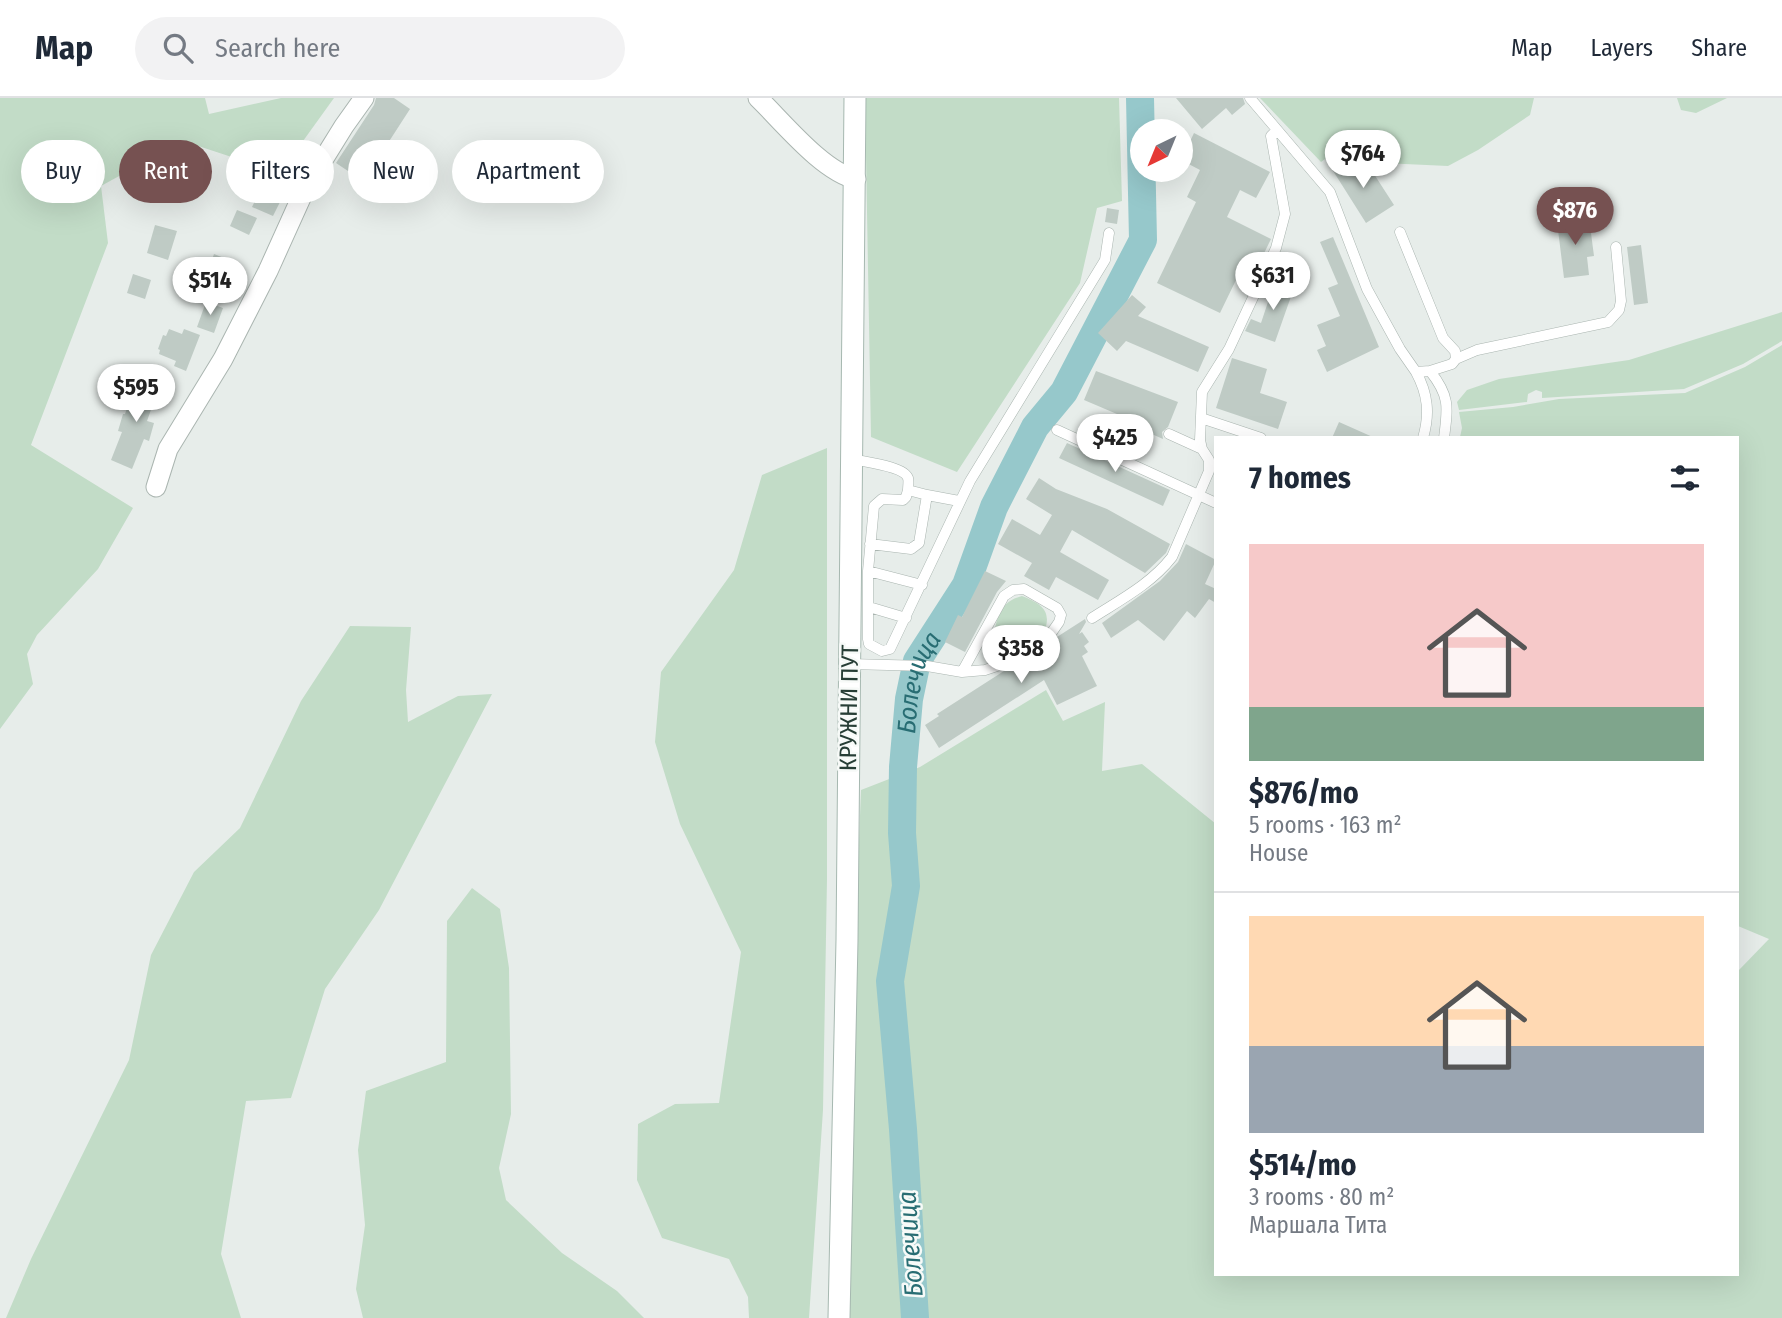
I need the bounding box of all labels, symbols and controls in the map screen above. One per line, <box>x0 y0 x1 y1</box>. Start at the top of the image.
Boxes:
search box <box>135 17 625 80</box>
text: Map <box>35 28 93 68</box>
icon: search <box>159 29 197 67</box>
text: Search here <box>215 33 340 64</box>
text: Map <box>1511 34 1553 62</box>
text: Layers <box>1591 34 1653 62</box>
text: Share <box>1691 34 1747 62</box>
north arrow <box>1130 119 1194 182</box>
map controls <box>1130 119 1193 182</box>
pin: $764 <box>1322 130 1404 190</box>
text: $764 <box>1341 139 1385 167</box>
chip: Buy <box>21 140 105 203</box>
chip: Rent <box>119 140 212 203</box>
chip: Filters <box>226 140 334 203</box>
chip: New <box>348 140 438 203</box>
chip: Apartment <box>452 140 604 203</box>
pin: $876 <box>1534 188 1616 247</box>
text: $876 <box>1553 196 1597 224</box>
pin: $631 <box>1232 252 1314 312</box>
pin: $514 <box>169 258 251 317</box>
text: $631 <box>1251 261 1295 289</box>
text: $514 <box>188 266 232 294</box>
pin: $595 <box>95 364 177 424</box>
text: $595 <box>113 373 159 401</box>
pin: $425 <box>1074 414 1156 474</box>
text: $425 <box>1093 423 1137 451</box>
icon: filters <box>1666 459 1704 497</box>
text: 7 homes <box>1249 460 1351 496</box>
icon: home <box>1414 590 1540 716</box>
water label: Болечица <box>891 626 948 735</box>
pin: $358 <box>980 626 1062 685</box>
text: $358 <box>998 634 1044 662</box>
street label: КРУЖНИ ПУТ <box>834 645 864 771</box>
text: $876/mo <box>1249 775 1359 811</box>
text: 5 rooms · 163 m² <box>1249 811 1402 839</box>
text: House <box>1249 839 1308 867</box>
icon: home <box>1414 962 1540 1088</box>
text: $514/mo <box>1249 1147 1357 1183</box>
text: 3 rooms · 80 m² <box>1249 1183 1394 1211</box>
water label: Болечица <box>891 1190 930 1298</box>
text: Маршала Тита <box>1249 1211 1387 1239</box>

